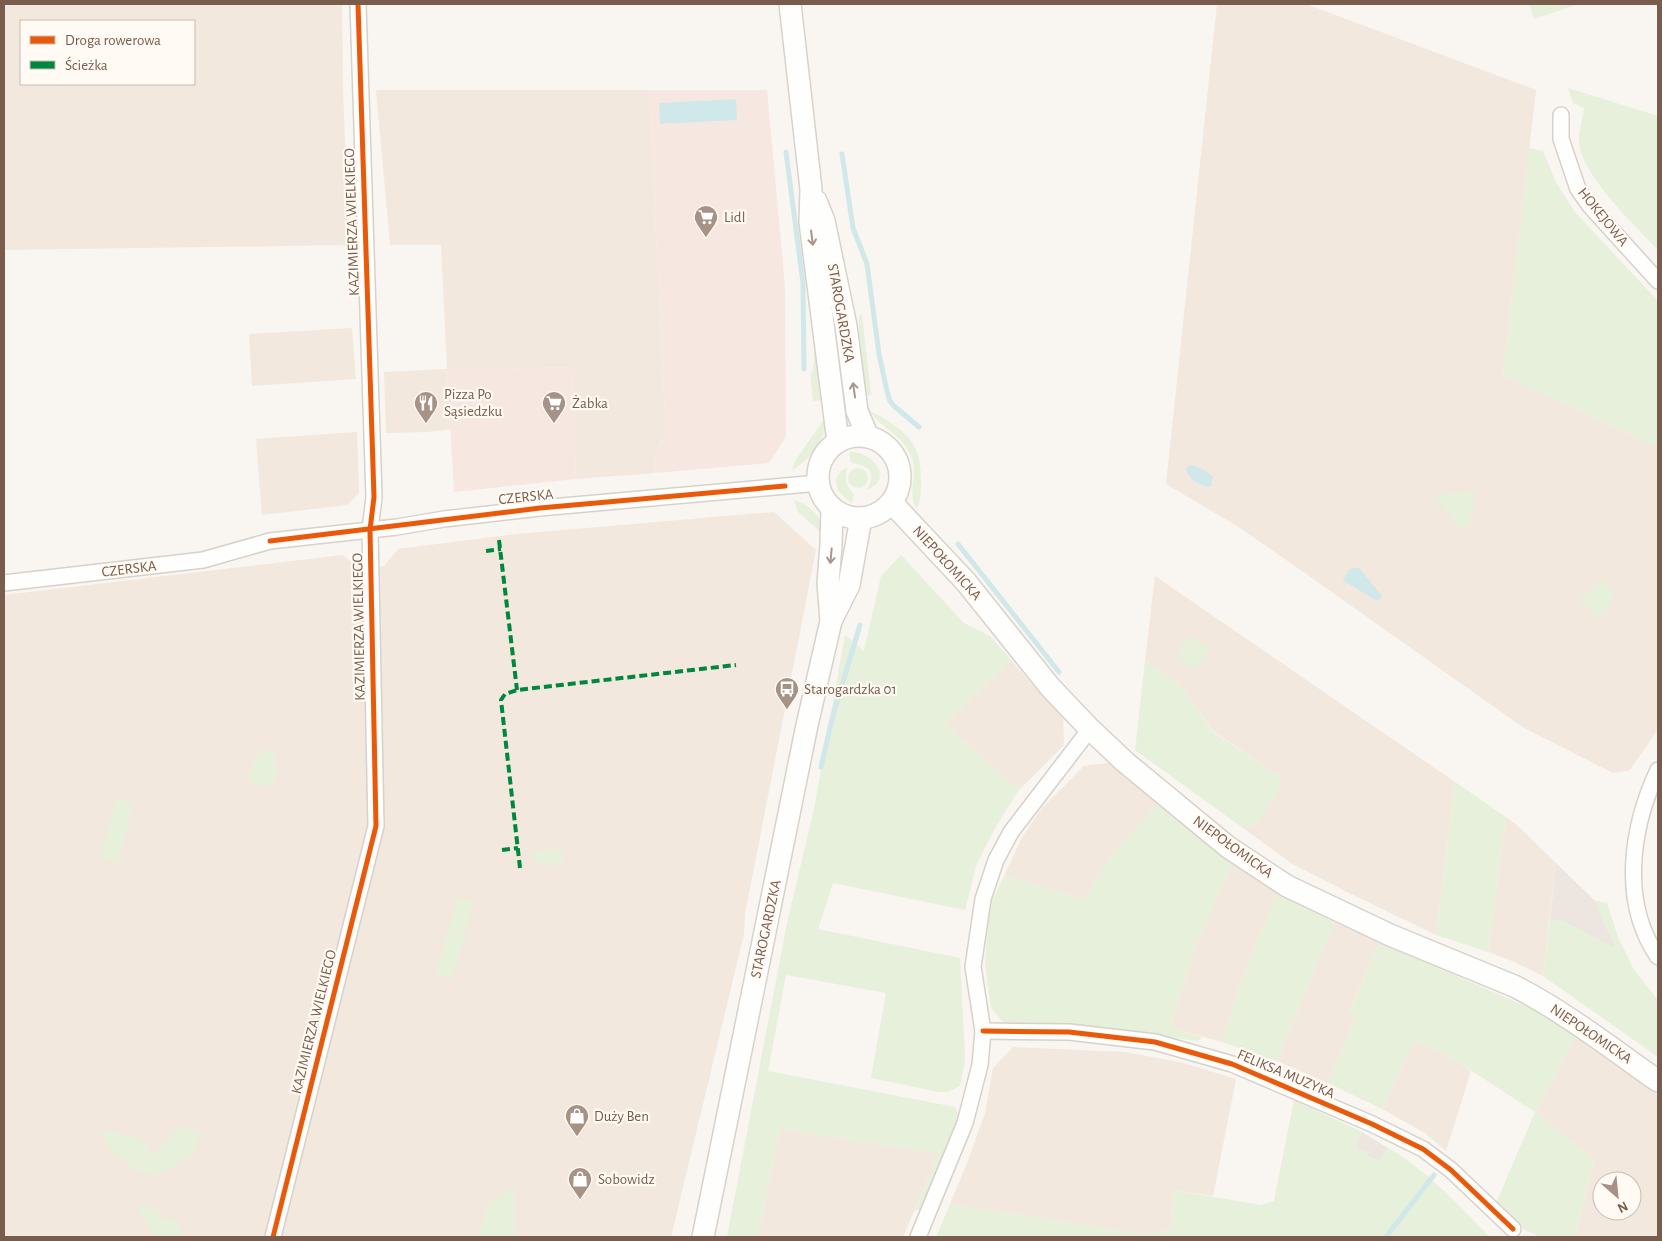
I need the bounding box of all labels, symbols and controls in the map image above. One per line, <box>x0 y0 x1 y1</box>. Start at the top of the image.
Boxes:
legend <box>20 20 195 85</box>
text: Droga rowerowa <box>65 33 161 48</box>
text: Ścieżka <box>65 56 108 73</box>
street label: KAZIMIERZA WIELKIEGO <box>342 148 362 296</box>
street label: HOKEJOWA <box>1575 185 1631 249</box>
supermarket icon: Lidl <box>693 204 719 238</box>
place label: Lidl <box>724 210 745 225</box>
one-way arrow <box>807 229 817 245</box>
street label: STAROGARDZKA <box>825 262 857 364</box>
one-way arrow <box>849 383 859 399</box>
place label: Pizza Po Sąsiedzku <box>444 387 503 419</box>
restaurant icon: Pizza Po Sąsiedzku <box>413 390 439 424</box>
supermarket icon: Żabka <box>541 390 567 424</box>
place label: Żabka <box>572 394 608 411</box>
street label: CZERSKA <box>498 487 555 507</box>
street label: NIEPOŁOMICKA <box>910 523 984 603</box>
one-way arrow <box>826 548 835 564</box>
street label: KAZIMIERZA WIELKIEGO <box>350 553 368 701</box>
street label: CZERSKA <box>101 558 158 580</box>
bus stop icon: Starogardzka 01 <box>774 676 800 710</box>
place label: Starogardzka 01 <box>804 682 897 697</box>
street label: NIEPOŁOMICKA <box>1190 813 1276 881</box>
street label: STAROGARDZKA <box>748 878 784 980</box>
street label: KAZIMIERZA WIELKIEGO <box>289 948 339 1096</box>
street label: NIEPOŁOMICKA <box>1548 1001 1635 1067</box>
street label: FELIKSA MUZYKA <box>1235 1047 1337 1101</box>
shop icon: Duży Ben <box>564 1103 590 1137</box>
place label: Duży Ben <box>594 1109 649 1124</box>
shop icon: Sobowidz <box>567 1166 593 1200</box>
north arrow <box>1592 1171 1642 1221</box>
place label: Sobowidz <box>598 1172 655 1187</box>
text: N <box>1615 1198 1630 1215</box>

